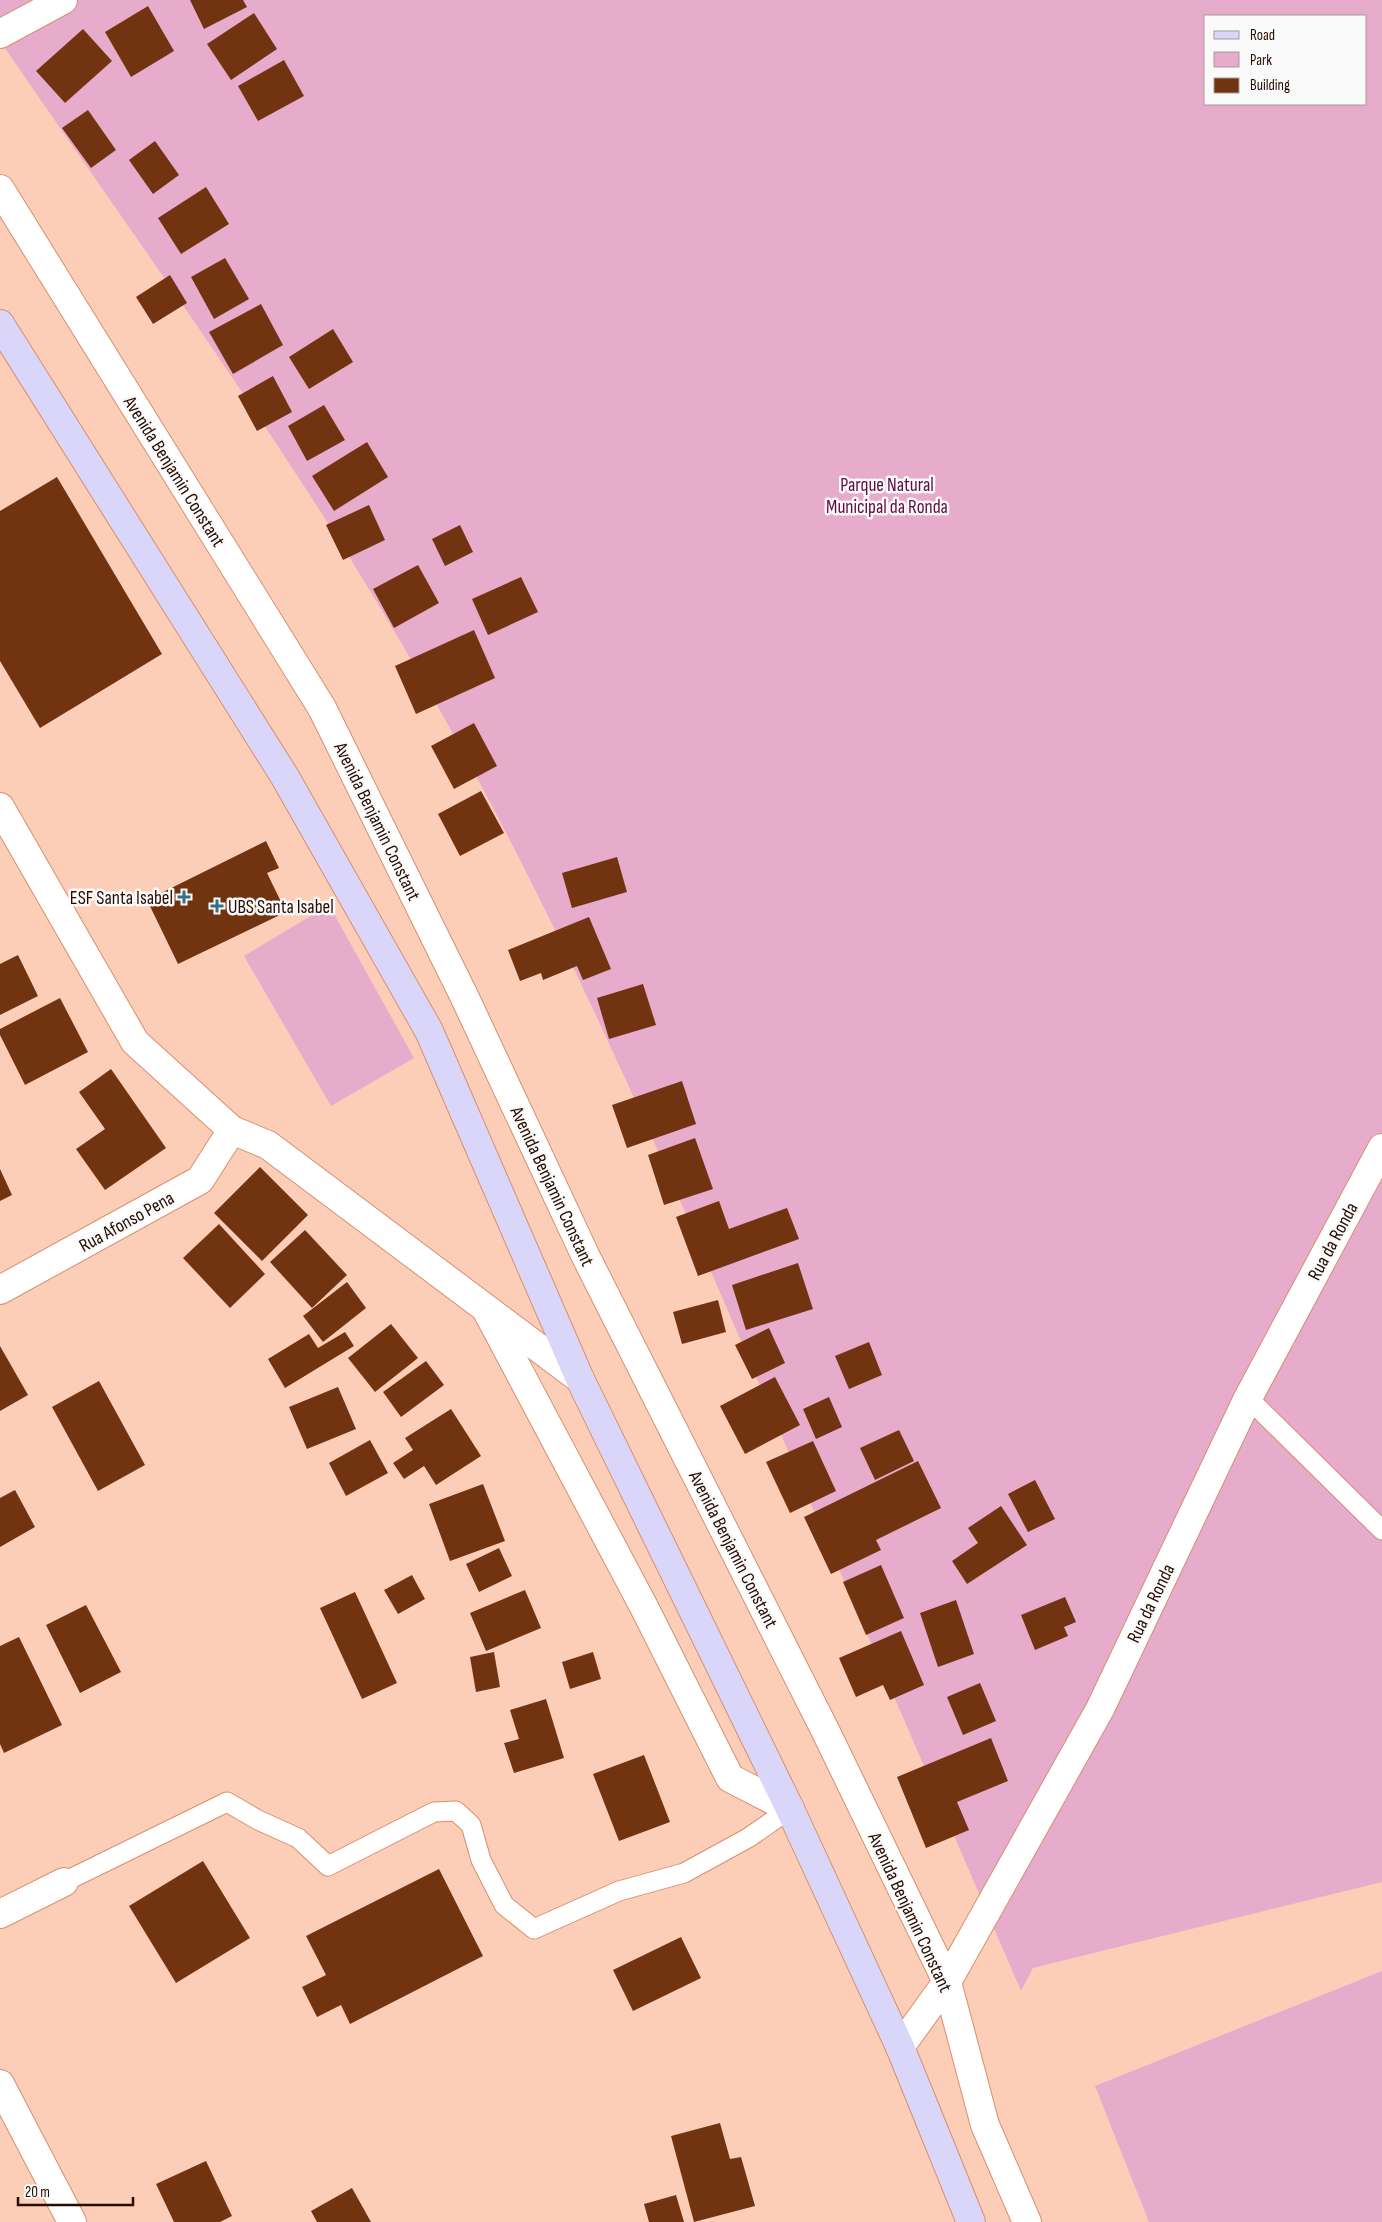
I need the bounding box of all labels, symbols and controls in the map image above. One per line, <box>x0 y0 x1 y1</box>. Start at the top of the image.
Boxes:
legend <box>1204 15 1367 105</box>
text: Road <box>1250 26 1275 45</box>
text: Park <box>1250 51 1272 70</box>
text: Building <box>1250 76 1290 95</box>
street label: Avenida Benjamin Constant <box>117 391 230 552</box>
park label: Parque Natural Municipal da Ronda <box>826 474 948 519</box>
street label: Avenida Benjamin Constant <box>328 738 425 905</box>
place label: ESF Santa Isabel <box>70 887 173 910</box>
marker: ESF Santa Isabel <box>177 890 191 904</box>
place label: UBS Santa Isabel <box>228 896 334 919</box>
marker: UBS Santa Isabel <box>210 899 224 913</box>
street label: Avenida Benjamin Constant <box>504 1102 599 1270</box>
street label: Rua Afonso Pena <box>75 1187 178 1258</box>
street label: Rua da Ronda <box>1303 1199 1363 1285</box>
street label: Avenida Benjamin Constant <box>683 1466 782 1632</box>
street label: Rua da Ronda <box>1122 1560 1180 1647</box>
street label: Avenida Benjamin Constant <box>862 1828 957 1996</box>
scale bar <box>18 2174 132 2206</box>
text: 20 m <box>25 2183 50 2202</box>

